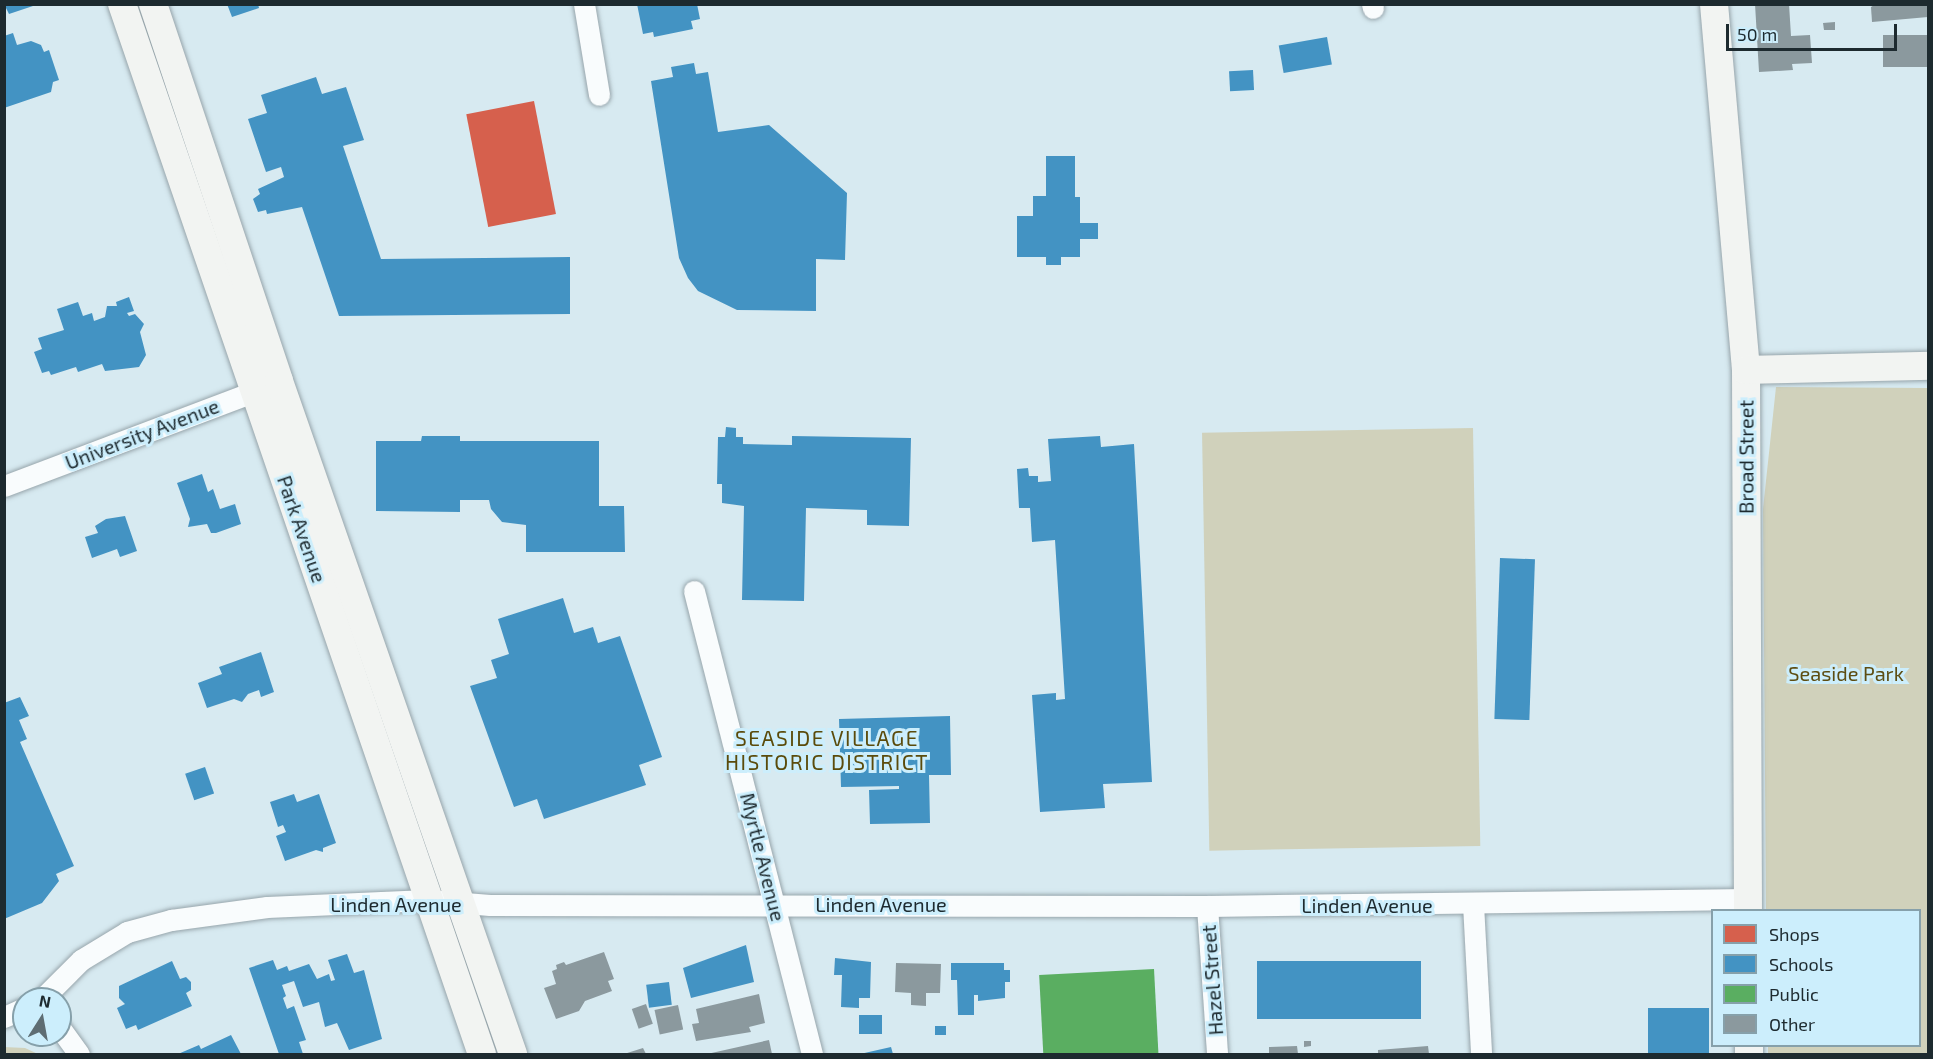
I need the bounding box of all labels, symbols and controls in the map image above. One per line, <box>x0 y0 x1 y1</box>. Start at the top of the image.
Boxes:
scale bar <box>1729 12 1900 50</box>
text: 50 m <box>1737 23 1777 45</box>
street label: University Avenue <box>61 393 223 475</box>
street label: Broad Street <box>1734 400 1758 514</box>
street label: Park Avenue <box>272 472 332 586</box>
park label: Seaside Park <box>1788 661 1904 685</box>
district label: SEASIDE VILLAGE HISTORIC DISTRICT <box>725 725 929 775</box>
street label: Myrtle Avenue <box>735 790 791 924</box>
street label: Linden Avenue <box>330 892 462 916</box>
street label: Linden Avenue <box>815 892 947 916</box>
street label: Linden Avenue <box>1301 893 1433 917</box>
legend <box>1711 909 1921 1047</box>
text: Shops <box>1769 923 1819 945</box>
street label: Hazel Street <box>1196 924 1228 1036</box>
text: Schools <box>1769 953 1833 975</box>
text: Public <box>1769 983 1819 1005</box>
north arrow <box>12 987 72 1047</box>
text: N <box>38 990 53 1011</box>
text: Other <box>1769 1013 1815 1035</box>

